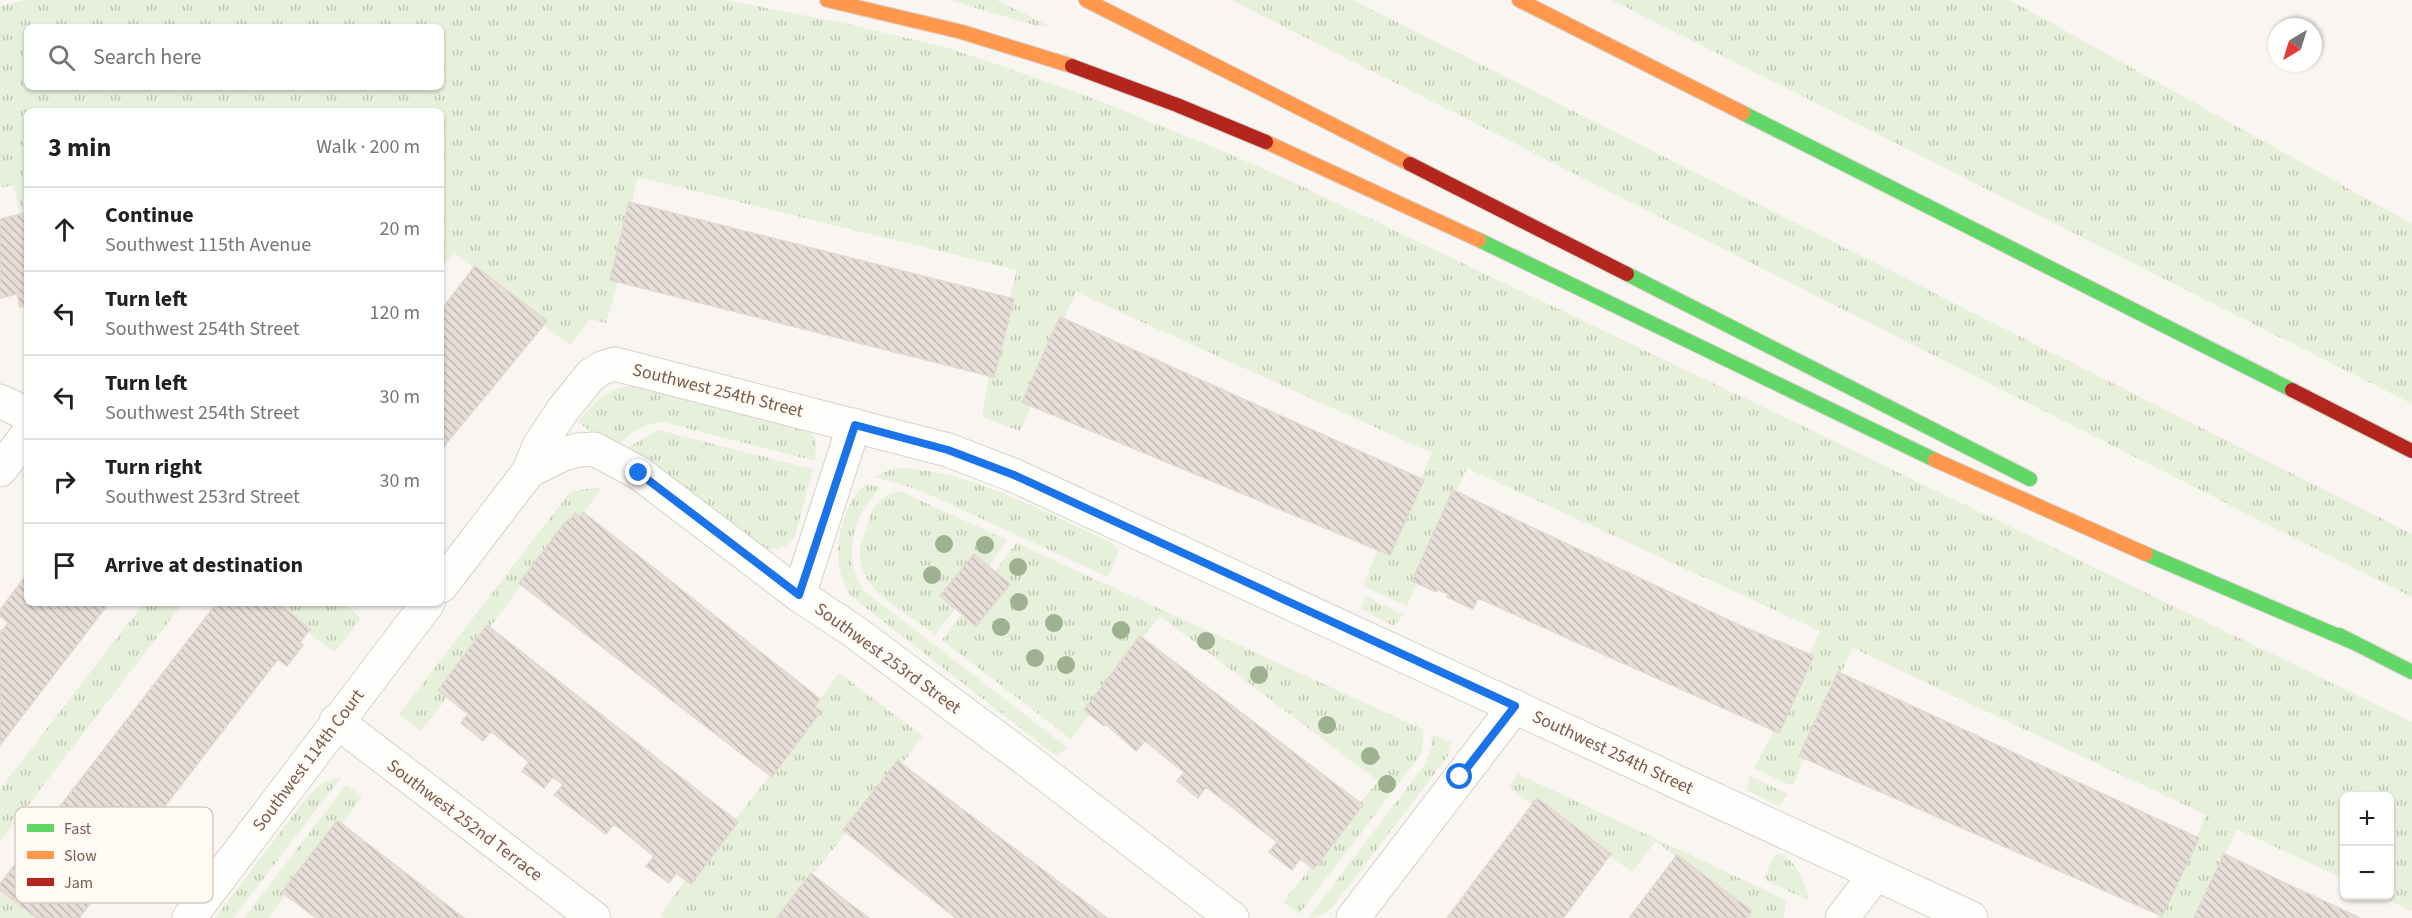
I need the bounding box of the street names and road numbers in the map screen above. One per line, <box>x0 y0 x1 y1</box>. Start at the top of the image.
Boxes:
street label: Southwest 254th Street <box>630 357 806 424</box>
street label: Southwest 253rd Street <box>809 597 966 720</box>
street label: Southwest 114th Court <box>247 684 370 837</box>
street label: Southwest 254th Street <box>1528 704 1697 801</box>
street label: Southwest 252nd Terrace <box>382 753 548 887</box>

